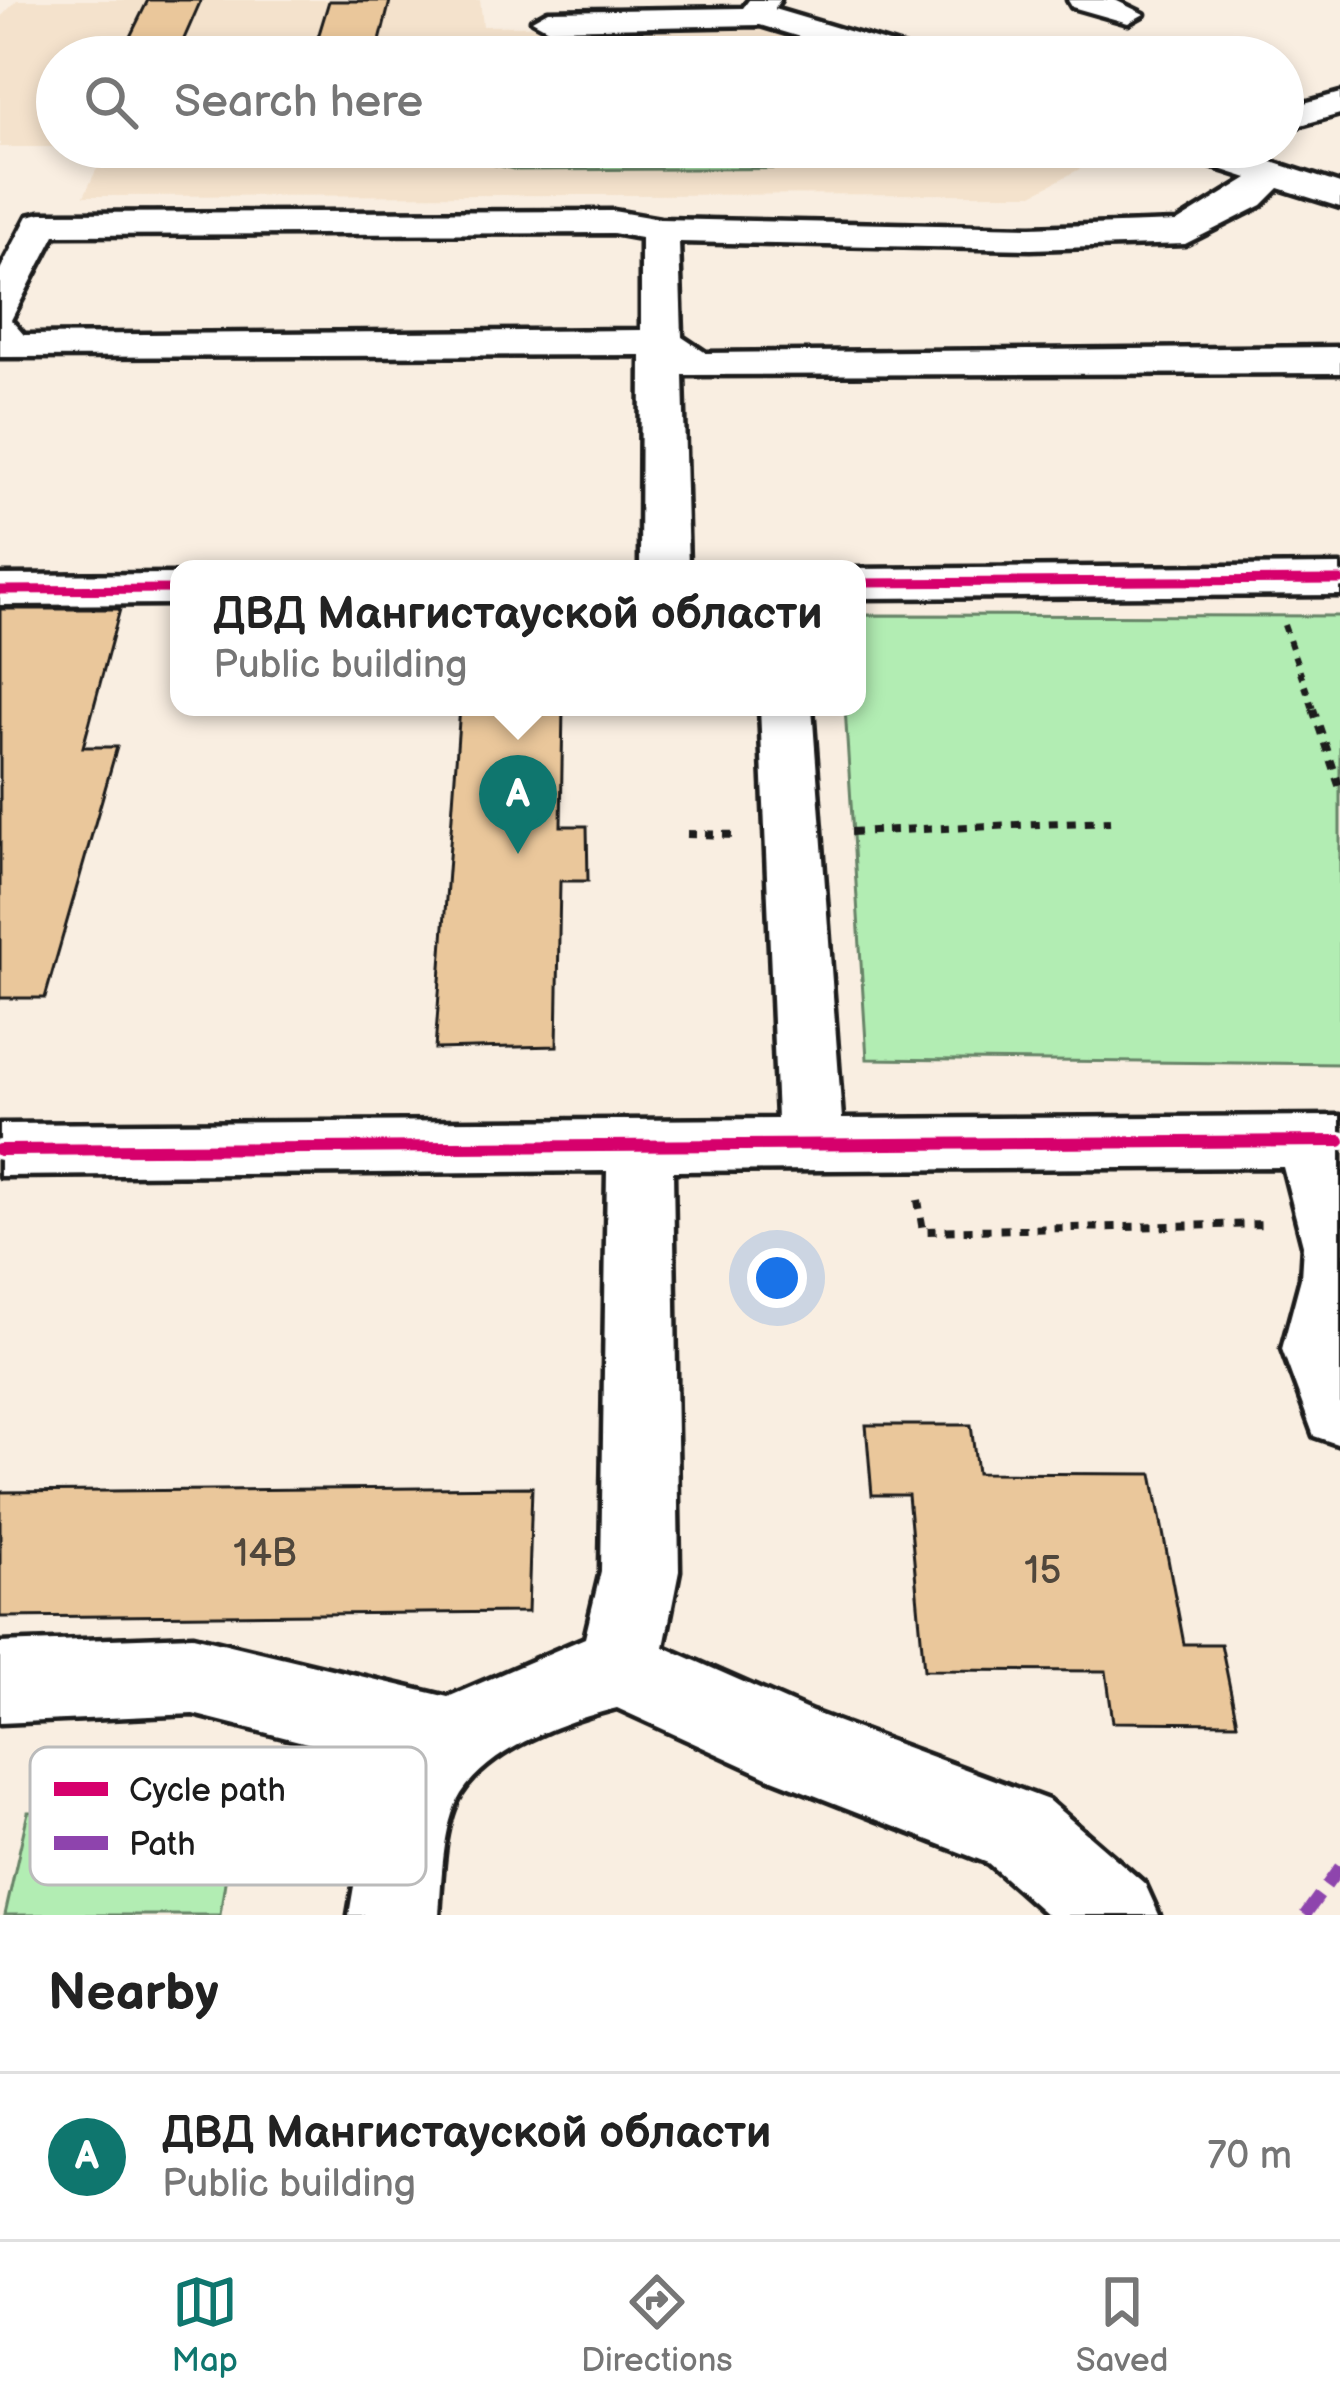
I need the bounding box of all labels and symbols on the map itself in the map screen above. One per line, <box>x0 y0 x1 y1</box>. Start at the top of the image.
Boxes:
pin: A <box>479 755 557 854</box>
your location <box>747 1248 807 1308</box>
house number: 14В <box>233 1531 297 1578</box>
house number: 15 <box>1024 1548 1062 1595</box>
legend <box>30 1747 426 1885</box>
text: Cycle path <box>129 1771 286 1811</box>
text: Path <box>129 1825 196 1865</box>

